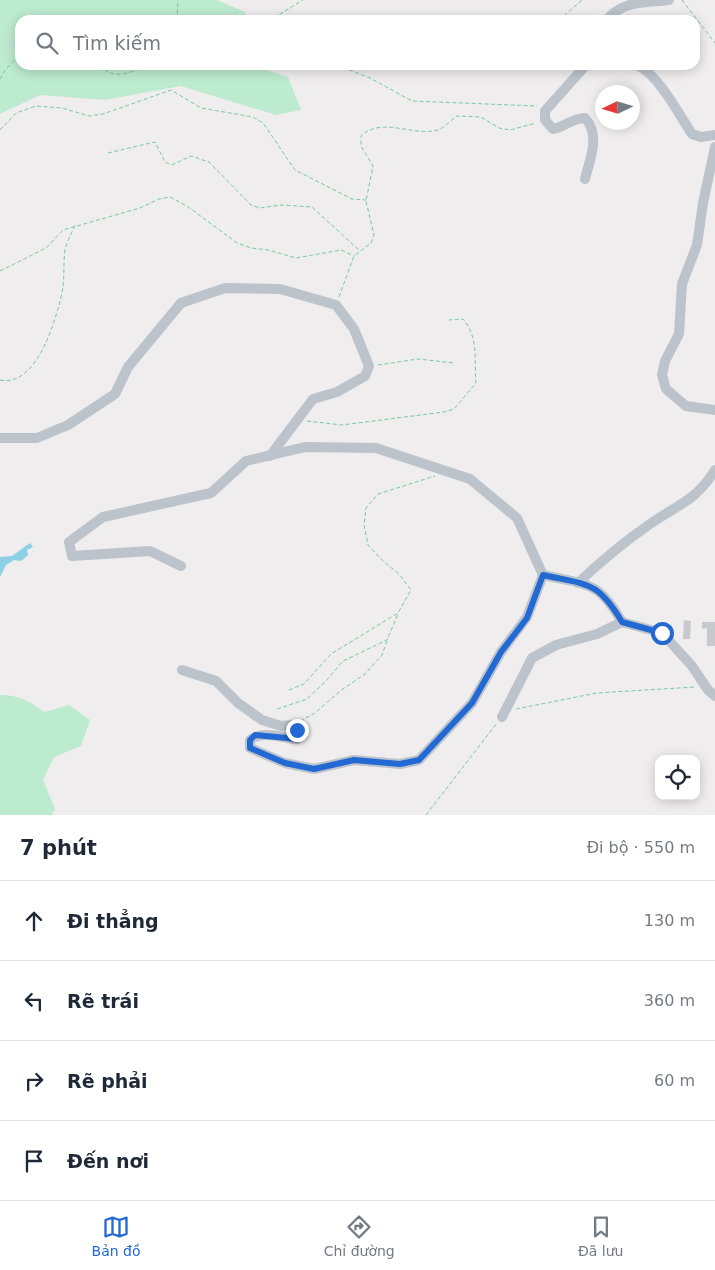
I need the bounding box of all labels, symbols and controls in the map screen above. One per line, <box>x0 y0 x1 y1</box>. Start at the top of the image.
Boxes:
search box <box>15 15 700 70</box>
icon: search <box>33 29 61 57</box>
text: Tìm kiếm <box>73 32 161 54</box>
north arrow <box>595 85 640 130</box>
route start <box>651 622 674 645</box>
route end <box>286 719 309 742</box>
map controls <box>655 755 700 800</box>
button: locate <box>655 755 700 800</box>
text: 7 phút <box>20 836 97 860</box>
text: Đi bộ · 550 m <box>587 838 695 857</box>
icon: ahead <box>20 907 48 935</box>
text: Đi thẳng <box>67 910 159 932</box>
text: 130 m <box>644 911 695 930</box>
icon: left <box>20 987 48 1015</box>
text: Rẽ trái <box>67 990 139 1012</box>
text: 360 m <box>644 991 695 1010</box>
icon: right <box>20 1067 48 1095</box>
text: Rẽ phải <box>67 1070 148 1092</box>
text: 60 m <box>654 1071 695 1090</box>
icon: arrive <box>20 1147 48 1175</box>
text: Đến nơi <box>67 1150 149 1172</box>
tab: Bản đồ <box>92 1213 141 1259</box>
tab: Chỉ đường <box>324 1213 395 1259</box>
tab: Đã lưu <box>578 1213 623 1259</box>

